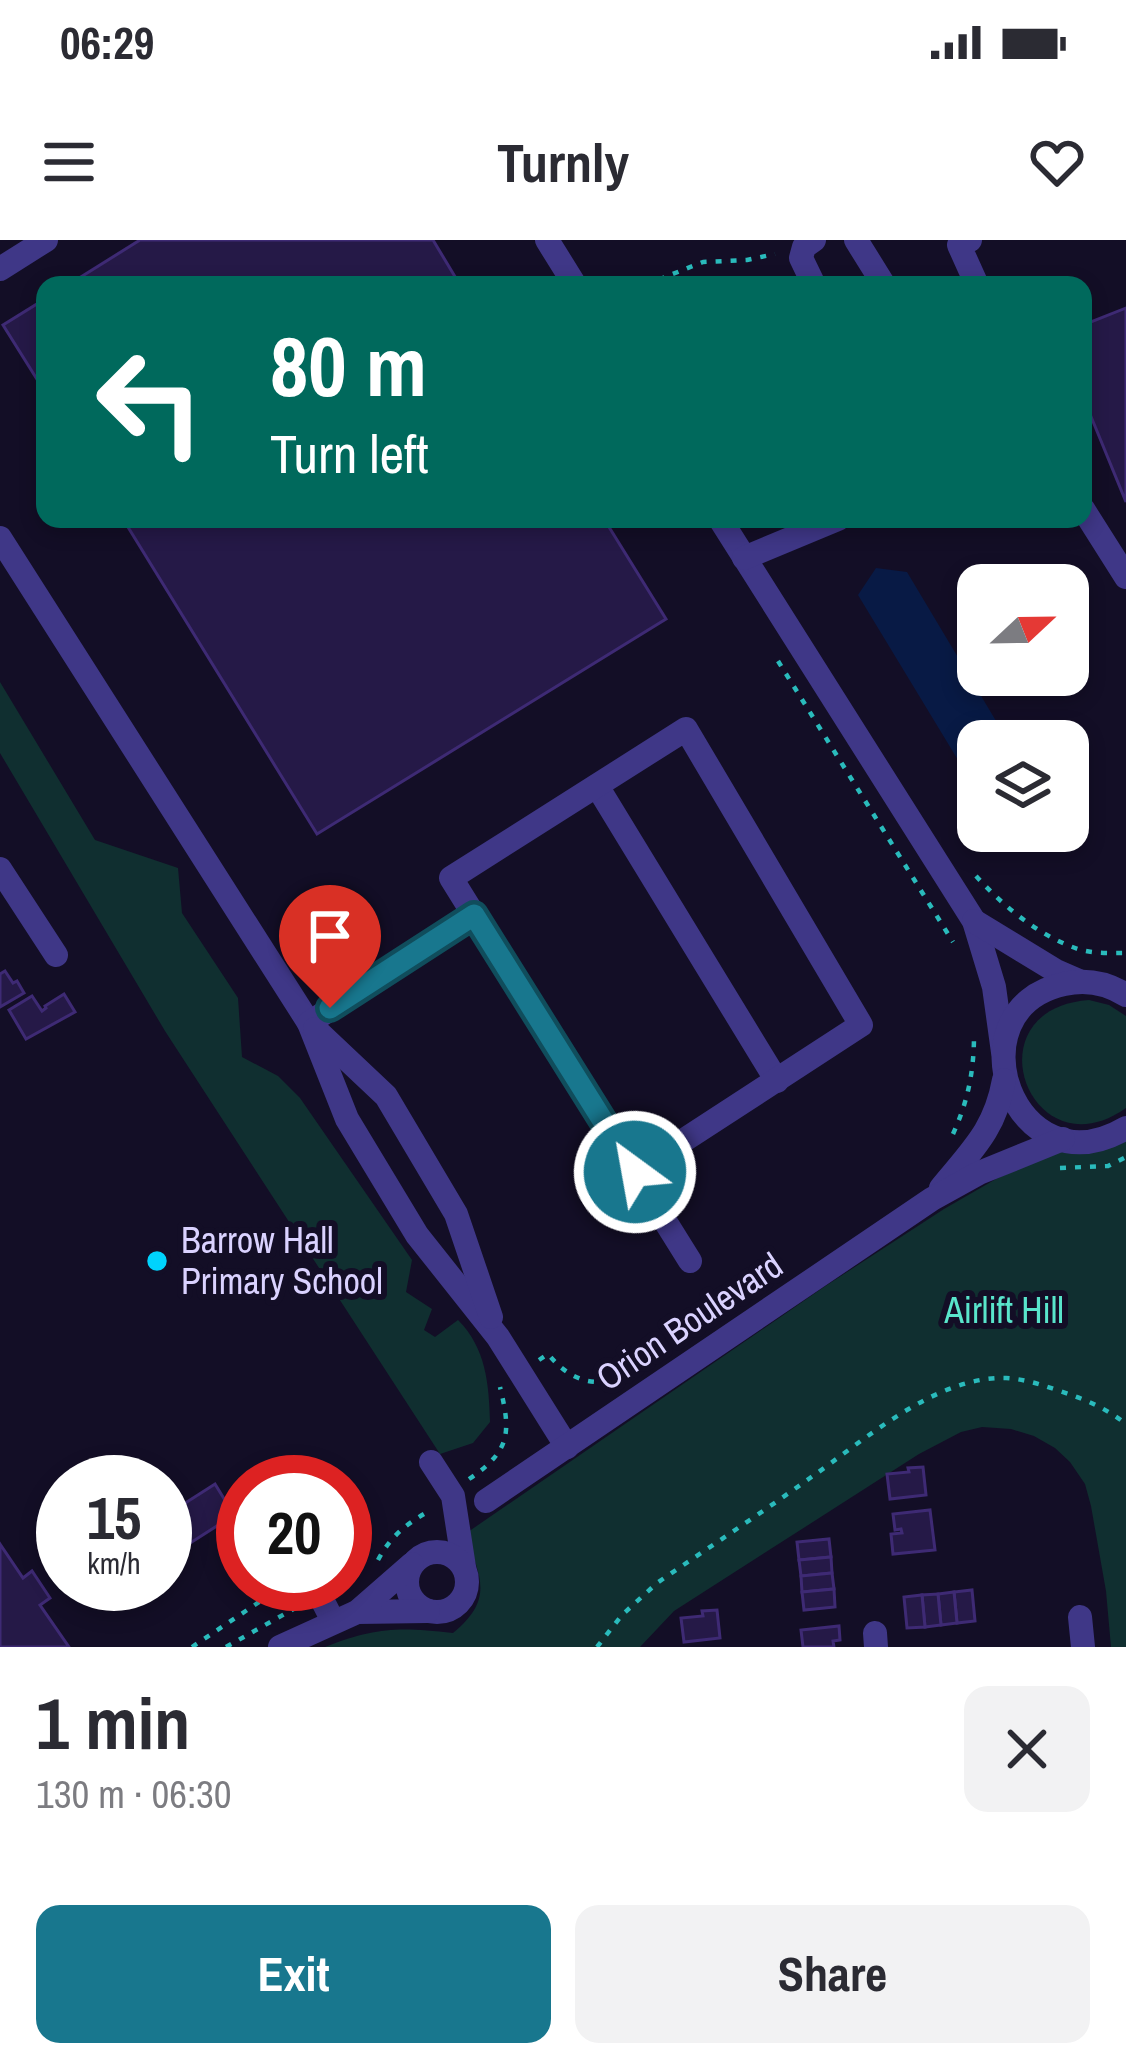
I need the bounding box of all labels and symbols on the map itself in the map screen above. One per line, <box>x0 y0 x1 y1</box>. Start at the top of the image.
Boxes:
north arrow <box>957 564 1089 696</box>
pin <box>279 885 381 1008</box>
position arrow <box>572 1109 698 1235</box>
place label: Barrow Hall Primary School <box>181 1216 383 1305</box>
street label: Orion Boulevard <box>586 1241 792 1401</box>
marker: Barrow Hall Primary School <box>144 1248 170 1274</box>
park label: Airlift Hill <box>943 1286 1064 1334</box>
speed limit sign: 20 <box>216 1455 372 1611</box>

